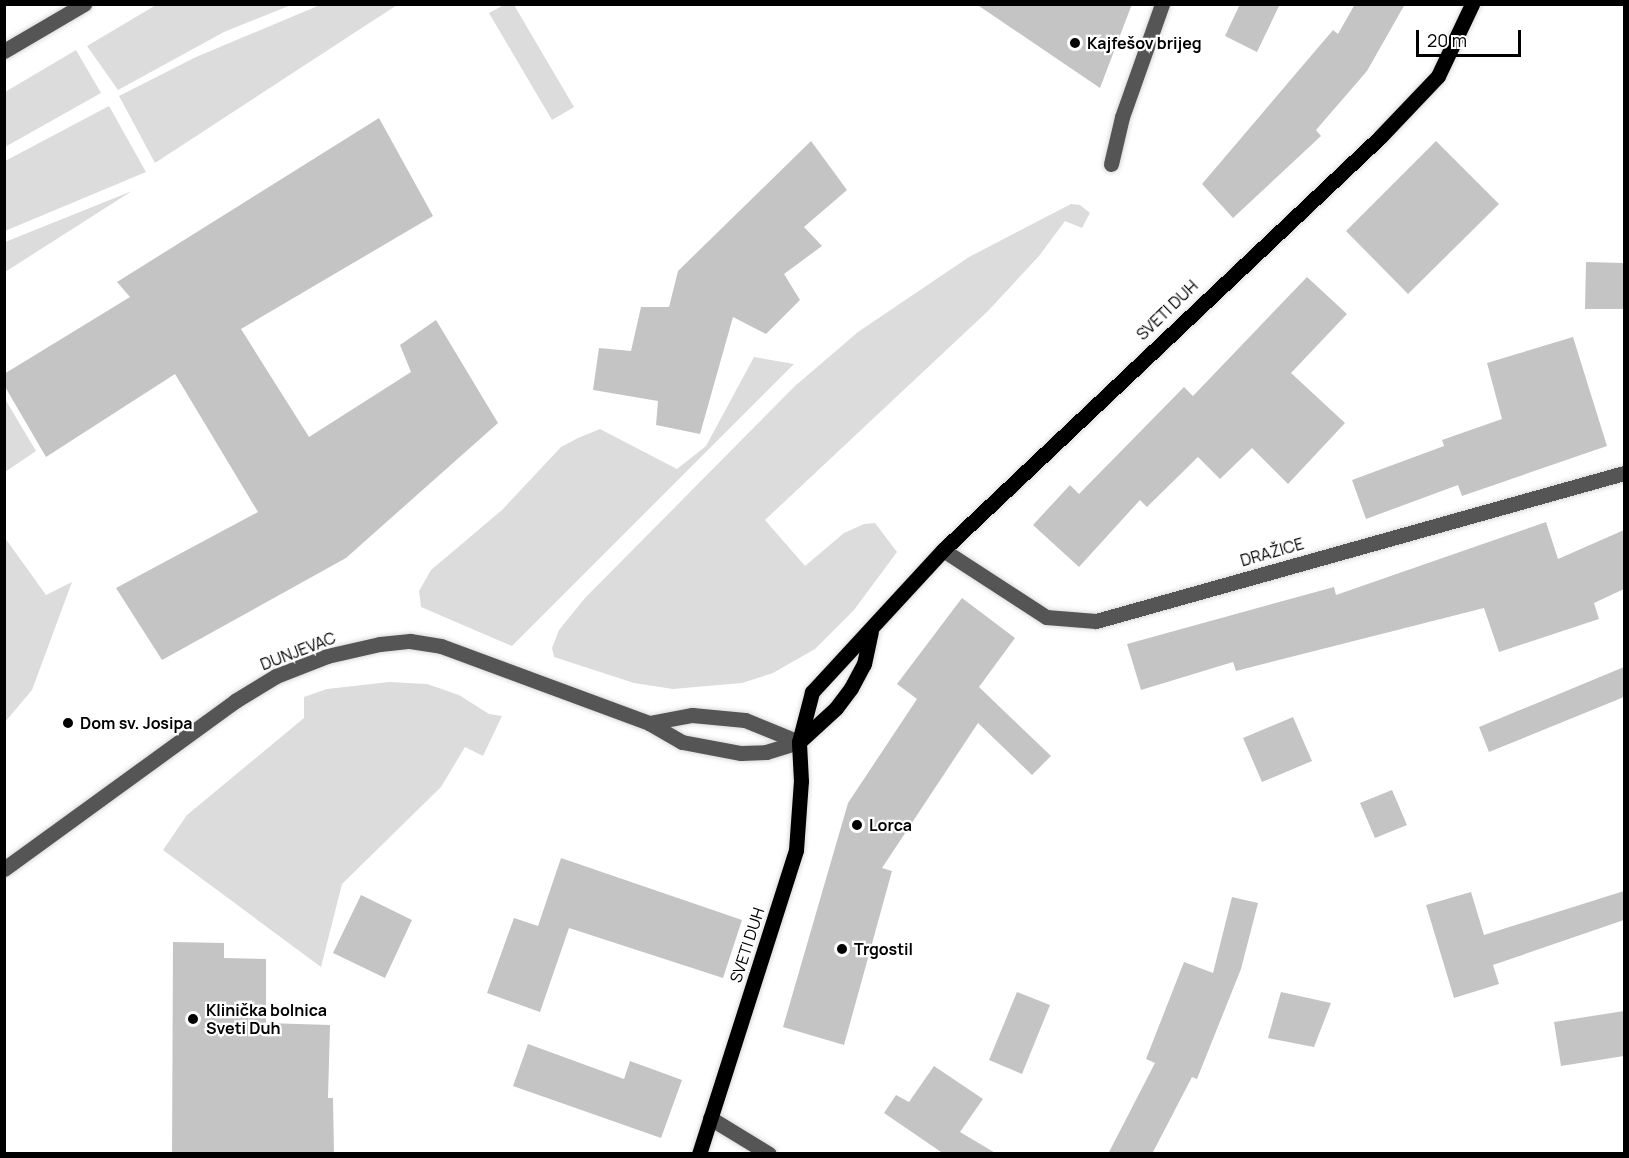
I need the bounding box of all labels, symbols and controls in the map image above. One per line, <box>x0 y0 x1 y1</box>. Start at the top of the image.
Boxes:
scale bar <box>1419 18 1524 56</box>
text: 20 m <box>1427 28 1467 52</box>
place label: Kajfešov brijeg <box>1087 33 1202 53</box>
marker: Kajfešov brijeg <box>1068 36 1082 50</box>
street label: SVETI DUH <box>1132 276 1202 344</box>
street label: DRAŽICE <box>1238 534 1306 570</box>
street label: DUNJEVAC <box>258 628 338 674</box>
place label: Dom sv. Josipa <box>80 713 193 733</box>
marker: Dom sv. Josipa <box>61 716 75 730</box>
place label: Lorca <box>869 815 912 835</box>
marker: Lorca <box>850 818 864 832</box>
street label: SVETI DUH <box>726 905 768 985</box>
place label: Trgostil <box>854 939 913 959</box>
marker: Trgostil <box>835 942 849 956</box>
place label: Klinička bolnica Sveti Duh <box>206 1000 327 1038</box>
marker: Klinička bolnica Sveti Duh <box>184 1010 202 1028</box>

